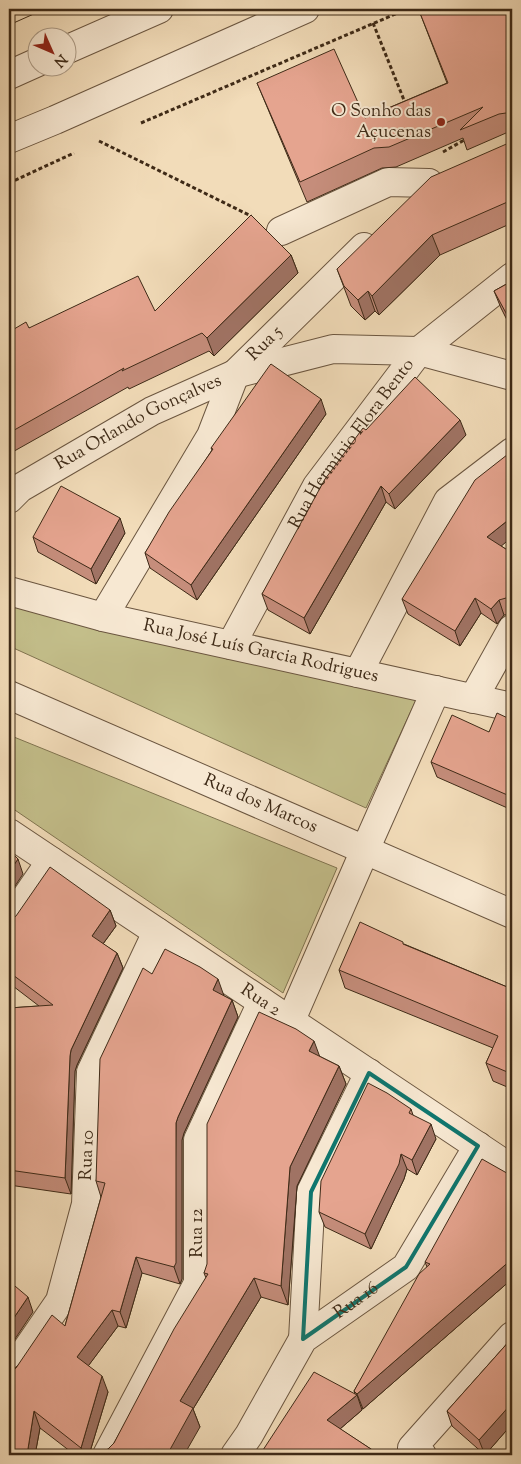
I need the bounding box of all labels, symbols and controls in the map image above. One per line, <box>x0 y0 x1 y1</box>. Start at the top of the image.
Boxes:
north arrow <box>28 28 78 78</box>
text: N <box>49 49 71 71</box>
place label: O Sonho das Açucenas <box>331 99 431 146</box>
marker: O Sonho das Açucenas <box>435 116 447 128</box>
street label: Rua 5 <box>242 320 289 368</box>
street label: Rua Hermínio Flora Bento <box>283 354 421 534</box>
street label: Rua Orlando Gonçalves <box>50 368 226 478</box>
street label: Rua José Luís Garcia Rodrigues <box>141 613 381 690</box>
street label: Rua dos Marcos <box>199 768 321 841</box>
street label: Rua 2 <box>235 978 286 1024</box>
street label: Rua 10 <box>74 1130 102 1181</box>
street label: Rua 12 <box>185 1208 211 1258</box>
street label: Rua 16 <box>329 1276 385 1326</box>

